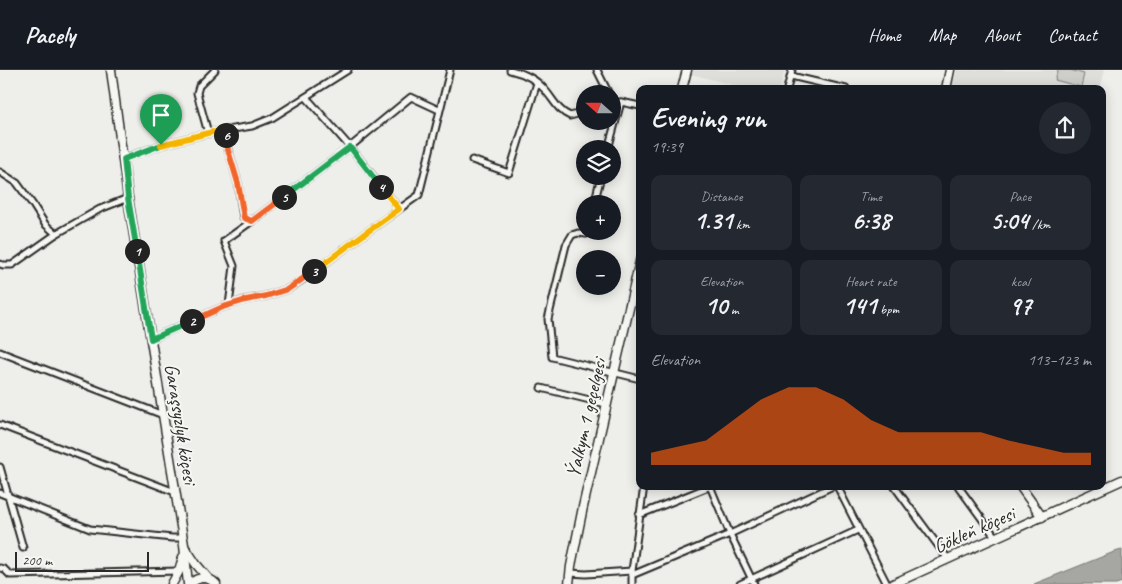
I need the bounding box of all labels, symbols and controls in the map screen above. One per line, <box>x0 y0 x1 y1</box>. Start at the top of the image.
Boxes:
text: Pacely <box>25 20 75 50</box>
text: Home <box>868 24 901 46</box>
text: Map <box>929 24 956 46</box>
text: About <box>984 24 1020 46</box>
text: Contact <box>1048 24 1097 46</box>
north arrow <box>576 85 621 130</box>
map controls <box>576 85 621 295</box>
pin <box>140 94 182 145</box>
text: Evening run <box>651 100 766 135</box>
icon: arrive <box>147 101 175 129</box>
button: share <box>1039 102 1091 154</box>
pin: 6 <box>214 122 238 148</box>
text: 6 <box>223 127 230 144</box>
text: 19:39 <box>651 137 683 157</box>
button: layers <box>576 140 621 185</box>
pin: 4 <box>368 174 394 200</box>
text: 4 <box>378 179 385 196</box>
pin: 5 <box>272 184 296 210</box>
text: Distance <box>701 188 743 205</box>
text: Time <box>860 188 882 205</box>
text: Pace <box>1010 188 1031 205</box>
text: 5 <box>281 189 288 206</box>
button: + <box>576 195 621 240</box>
text: 1.31 <box>694 205 732 237</box>
text: 6:38 <box>851 205 891 237</box>
text: 5:04 <box>990 205 1029 237</box>
text: km <box>732 216 750 233</box>
text: /km <box>1029 216 1050 233</box>
pin: 1 <box>124 238 150 264</box>
text: 1 <box>134 243 141 260</box>
button: − <box>576 250 621 295</box>
pin: 3 <box>302 258 326 284</box>
text: 3 <box>311 263 318 280</box>
text: Elevation <box>700 273 743 290</box>
text: Heart rate <box>845 273 897 290</box>
text: kcal <box>1011 273 1030 290</box>
text: 10 <box>705 290 727 322</box>
text: 141 <box>843 290 877 322</box>
text: 97 <box>1009 290 1031 322</box>
text: m <box>727 301 739 318</box>
text: bpm <box>877 301 899 318</box>
pin: 2 <box>180 308 204 334</box>
text: 2 <box>189 313 196 330</box>
text: Elevation <box>651 350 700 370</box>
text: 113–123 m <box>1028 350 1091 370</box>
street label: Ýalkym 1 geçelgesi <box>560 354 612 480</box>
street label: Garaşsyzlyk köçesi <box>159 362 203 488</box>
street label: Gökleň köçesi <box>929 500 1021 559</box>
scale bar <box>15 549 149 572</box>
text: 200 m <box>22 552 52 569</box>

